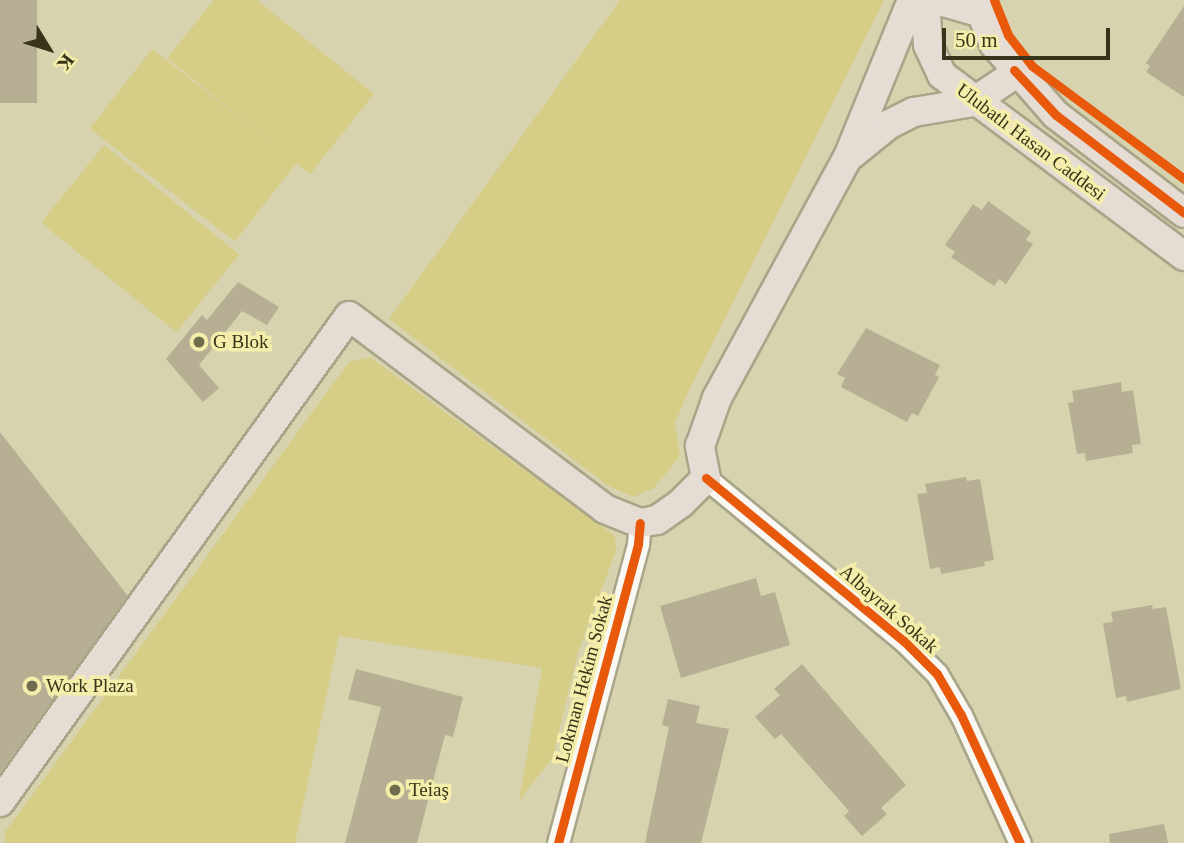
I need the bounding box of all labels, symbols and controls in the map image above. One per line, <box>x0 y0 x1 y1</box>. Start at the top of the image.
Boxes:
north arrow <box>14 14 84 84</box>
scale bar <box>946 14 1114 58</box>
text: 50 m <box>955 28 998 52</box>
text: K <box>53 50 79 75</box>
street label: Ulubatlı Hasan Caddesi <box>952 79 1110 205</box>
place label: G Blok <box>213 331 268 353</box>
marker: G Blok <box>191 334 207 350</box>
street label: Albayrak Sokak <box>835 560 943 658</box>
street label: Lokman Hekim Sokak <box>551 593 617 765</box>
place label: Work Plaza <box>46 675 134 697</box>
marker: Work Plaza <box>24 678 40 694</box>
place label: Teiaş <box>409 779 449 801</box>
marker: Teiaş <box>387 782 403 798</box>

